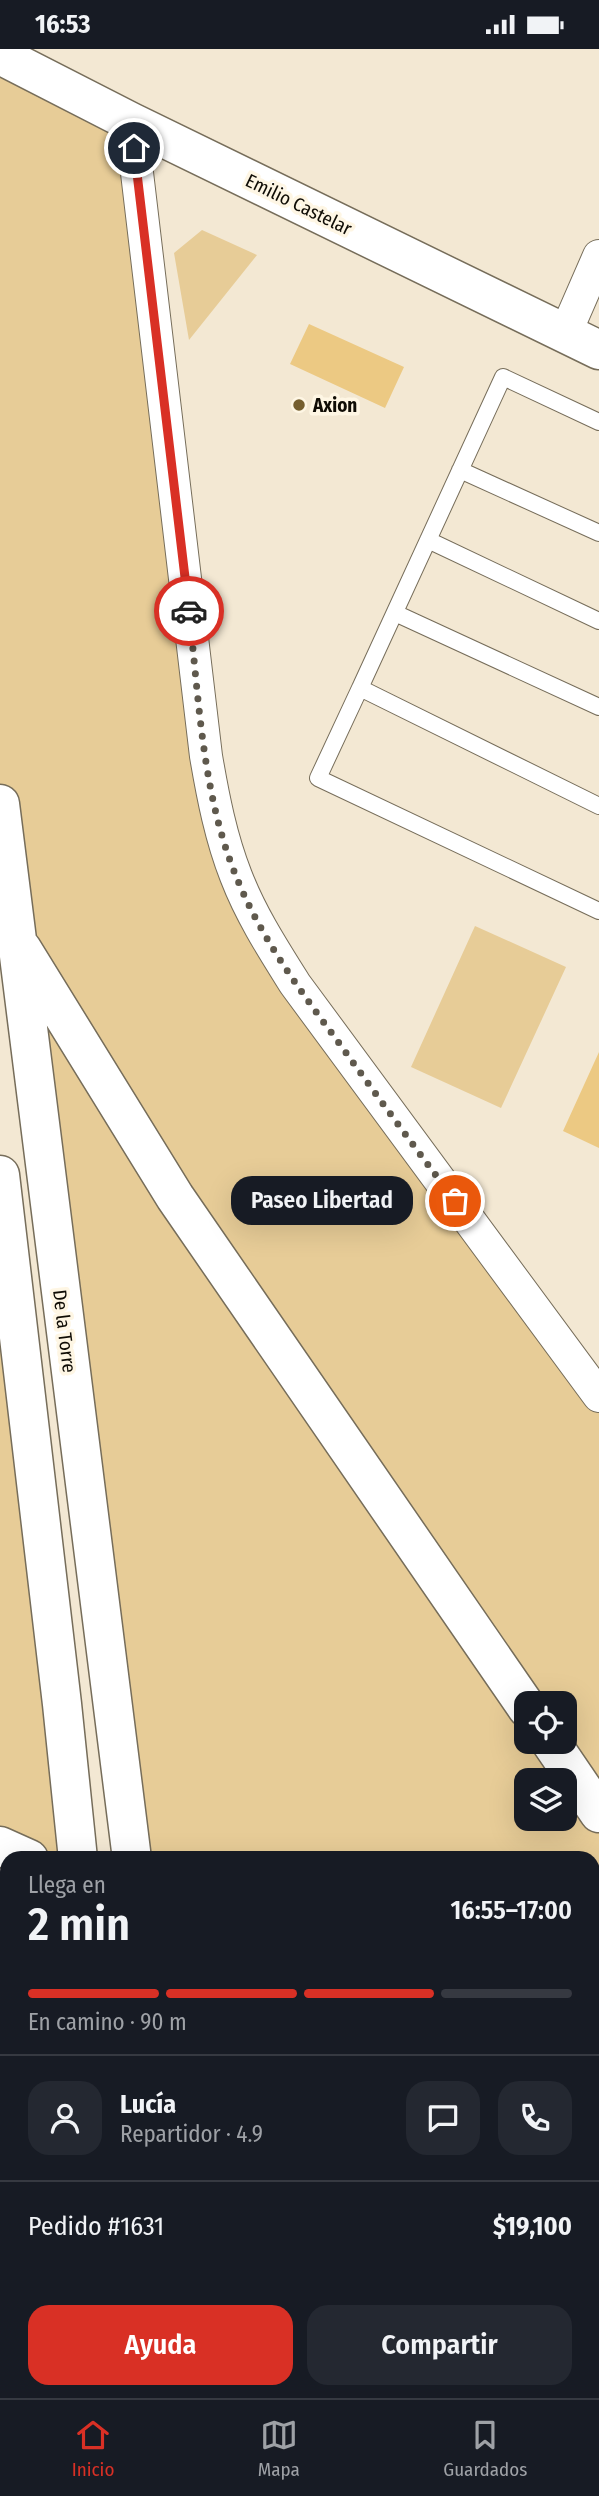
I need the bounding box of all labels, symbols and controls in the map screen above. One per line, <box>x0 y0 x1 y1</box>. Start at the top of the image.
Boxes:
text: 16:53 <box>35 9 91 40</box>
pin <box>104 118 164 178</box>
icon: home <box>115 129 153 167</box>
street label: Emilio Castelar <box>242 169 356 240</box>
place label: Axion <box>312 394 357 417</box>
marker: Axion <box>291 397 307 413</box>
courier <box>154 576 224 646</box>
icon: car <box>170 592 208 630</box>
pin <box>425 1171 485 1231</box>
callout: Paseo Libertad <box>231 1177 413 1225</box>
icon: bag <box>436 1182 474 1220</box>
text: Paseo Libertad <box>251 1186 393 1214</box>
street label: De la Torre <box>48 1288 81 1374</box>
map controls <box>514 1691 577 1831</box>
button: locate <box>514 1691 577 1754</box>
button: layers <box>514 1768 577 1831</box>
text: Llega en <box>28 1871 106 1899</box>
text: 16:55–17:00 <box>451 1895 572 1926</box>
text: 2 min <box>28 1897 130 1952</box>
text: En camino · 90 m <box>28 2008 187 2036</box>
button: person <box>28 2081 102 2155</box>
button: chat <box>406 2081 480 2155</box>
button: phone <box>498 2081 572 2155</box>
text: Lucía <box>120 2089 176 2120</box>
text: Repartidor · 4.9 <box>120 2120 263 2148</box>
text: Pedido #1631 <box>28 2211 164 2242</box>
text: $19,100 <box>493 2211 572 2242</box>
button: Ayuda <box>28 2305 293 2385</box>
button: Compartir <box>307 2305 572 2385</box>
tab: Inicio <box>72 2416 114 2481</box>
tab: Mapa <box>258 2416 300 2481</box>
tab: Guardados <box>443 2416 527 2481</box>

